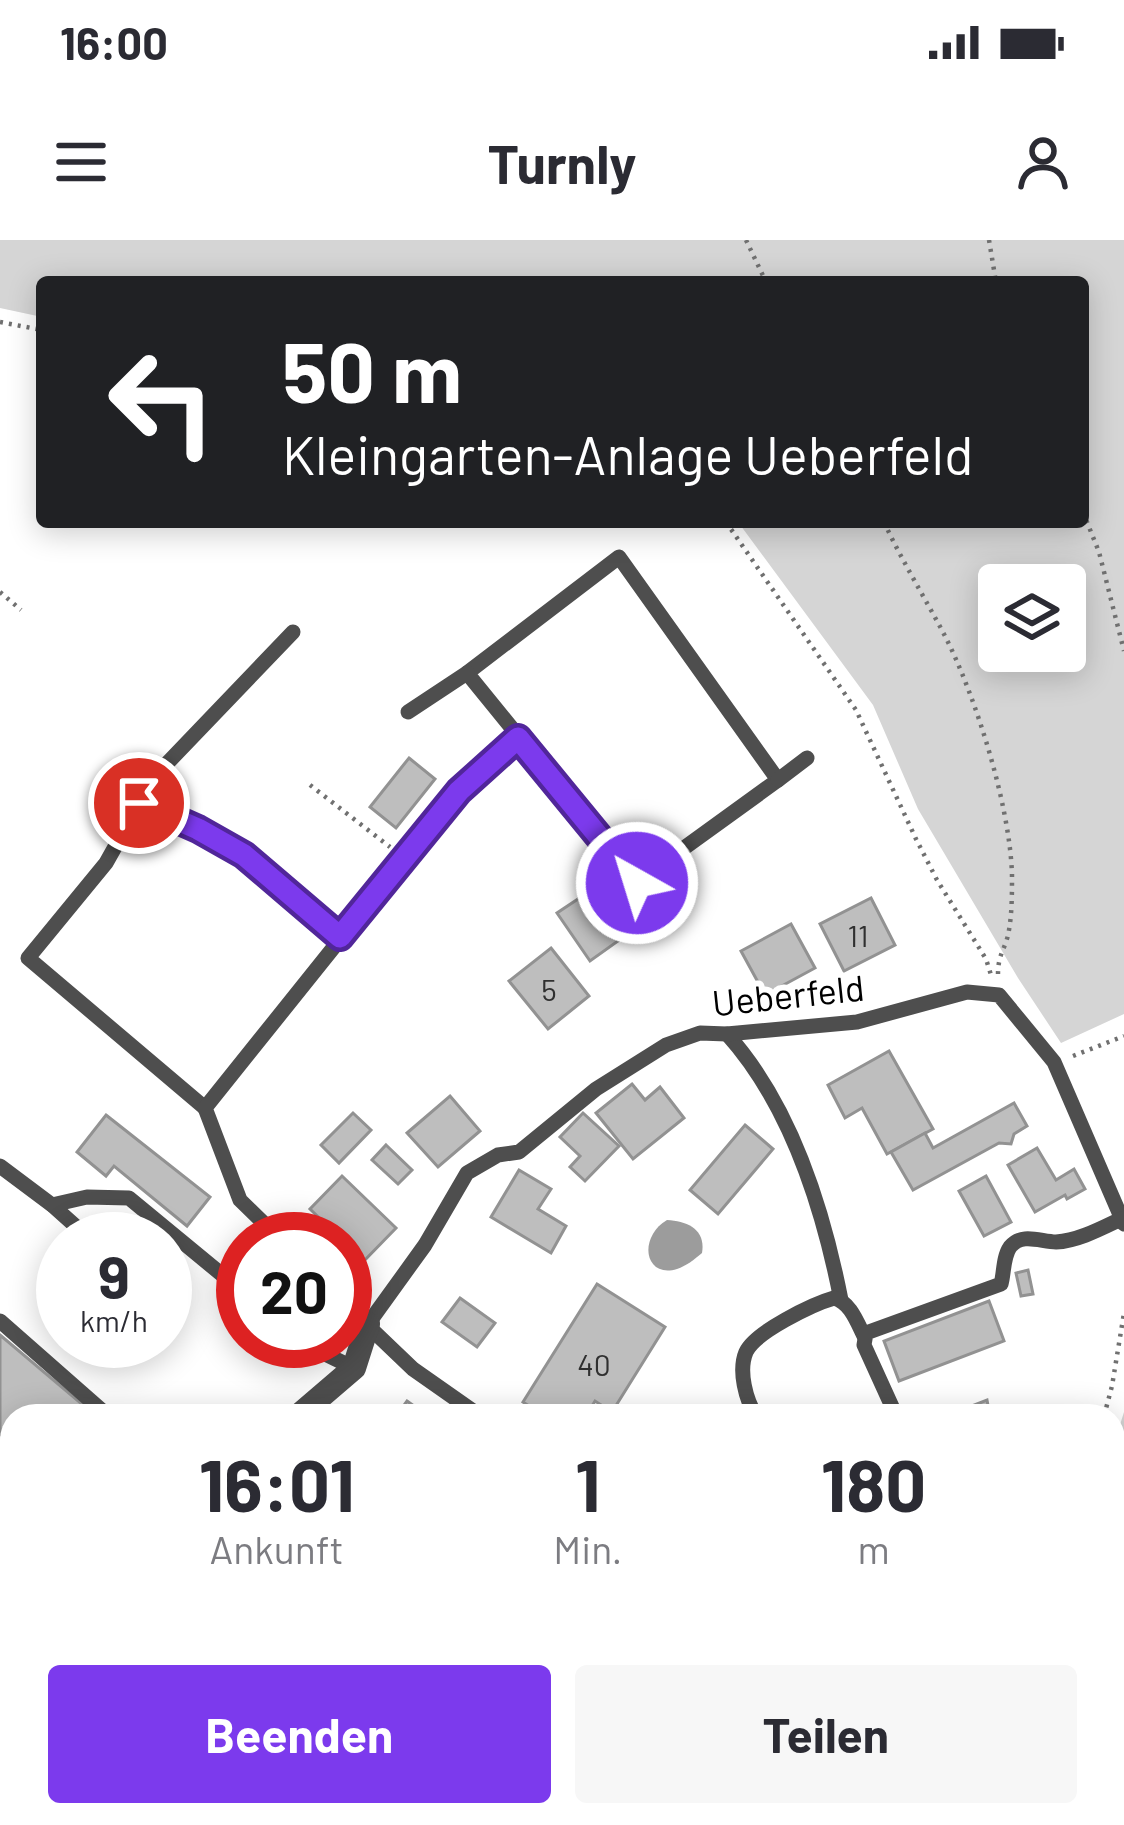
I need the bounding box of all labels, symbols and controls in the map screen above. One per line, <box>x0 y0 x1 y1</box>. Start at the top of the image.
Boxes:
text: 16:00 <box>60 15 168 69</box>
icon: menu <box>48 129 114 195</box>
icon: person <box>1010 129 1076 195</box>
text: Turnly <box>487 130 637 195</box>
text: 50 m <box>282 319 462 420</box>
icon: left <box>84 324 240 480</box>
text: Kleingarten-Anlage Ueberfeld <box>282 421 973 486</box>
map controls <box>978 564 1086 672</box>
button: layers <box>978 564 1086 672</box>
pin <box>88 752 190 854</box>
icon: arrive <box>106 770 172 836</box>
position arrow <box>574 820 700 946</box>
house number: 11 <box>847 917 869 953</box>
street label: Ueberfeld <box>710 965 866 1023</box>
house number: 5 <box>541 971 557 1007</box>
speed limit sign: 20 <box>216 1212 372 1368</box>
text: 9 <box>98 1239 130 1311</box>
text: km/h <box>80 1302 148 1338</box>
house number: 40 <box>577 1346 611 1382</box>
text: 16:01 <box>199 1440 355 1526</box>
text: 1 <box>575 1440 601 1526</box>
text: 180 <box>821 1440 926 1526</box>
text: Ankunft <box>210 1525 344 1572</box>
text: Min. <box>553 1525 622 1572</box>
text: m <box>857 1525 890 1572</box>
button: Beenden <box>48 1665 551 1803</box>
button: Teilen <box>575 1665 1077 1803</box>

